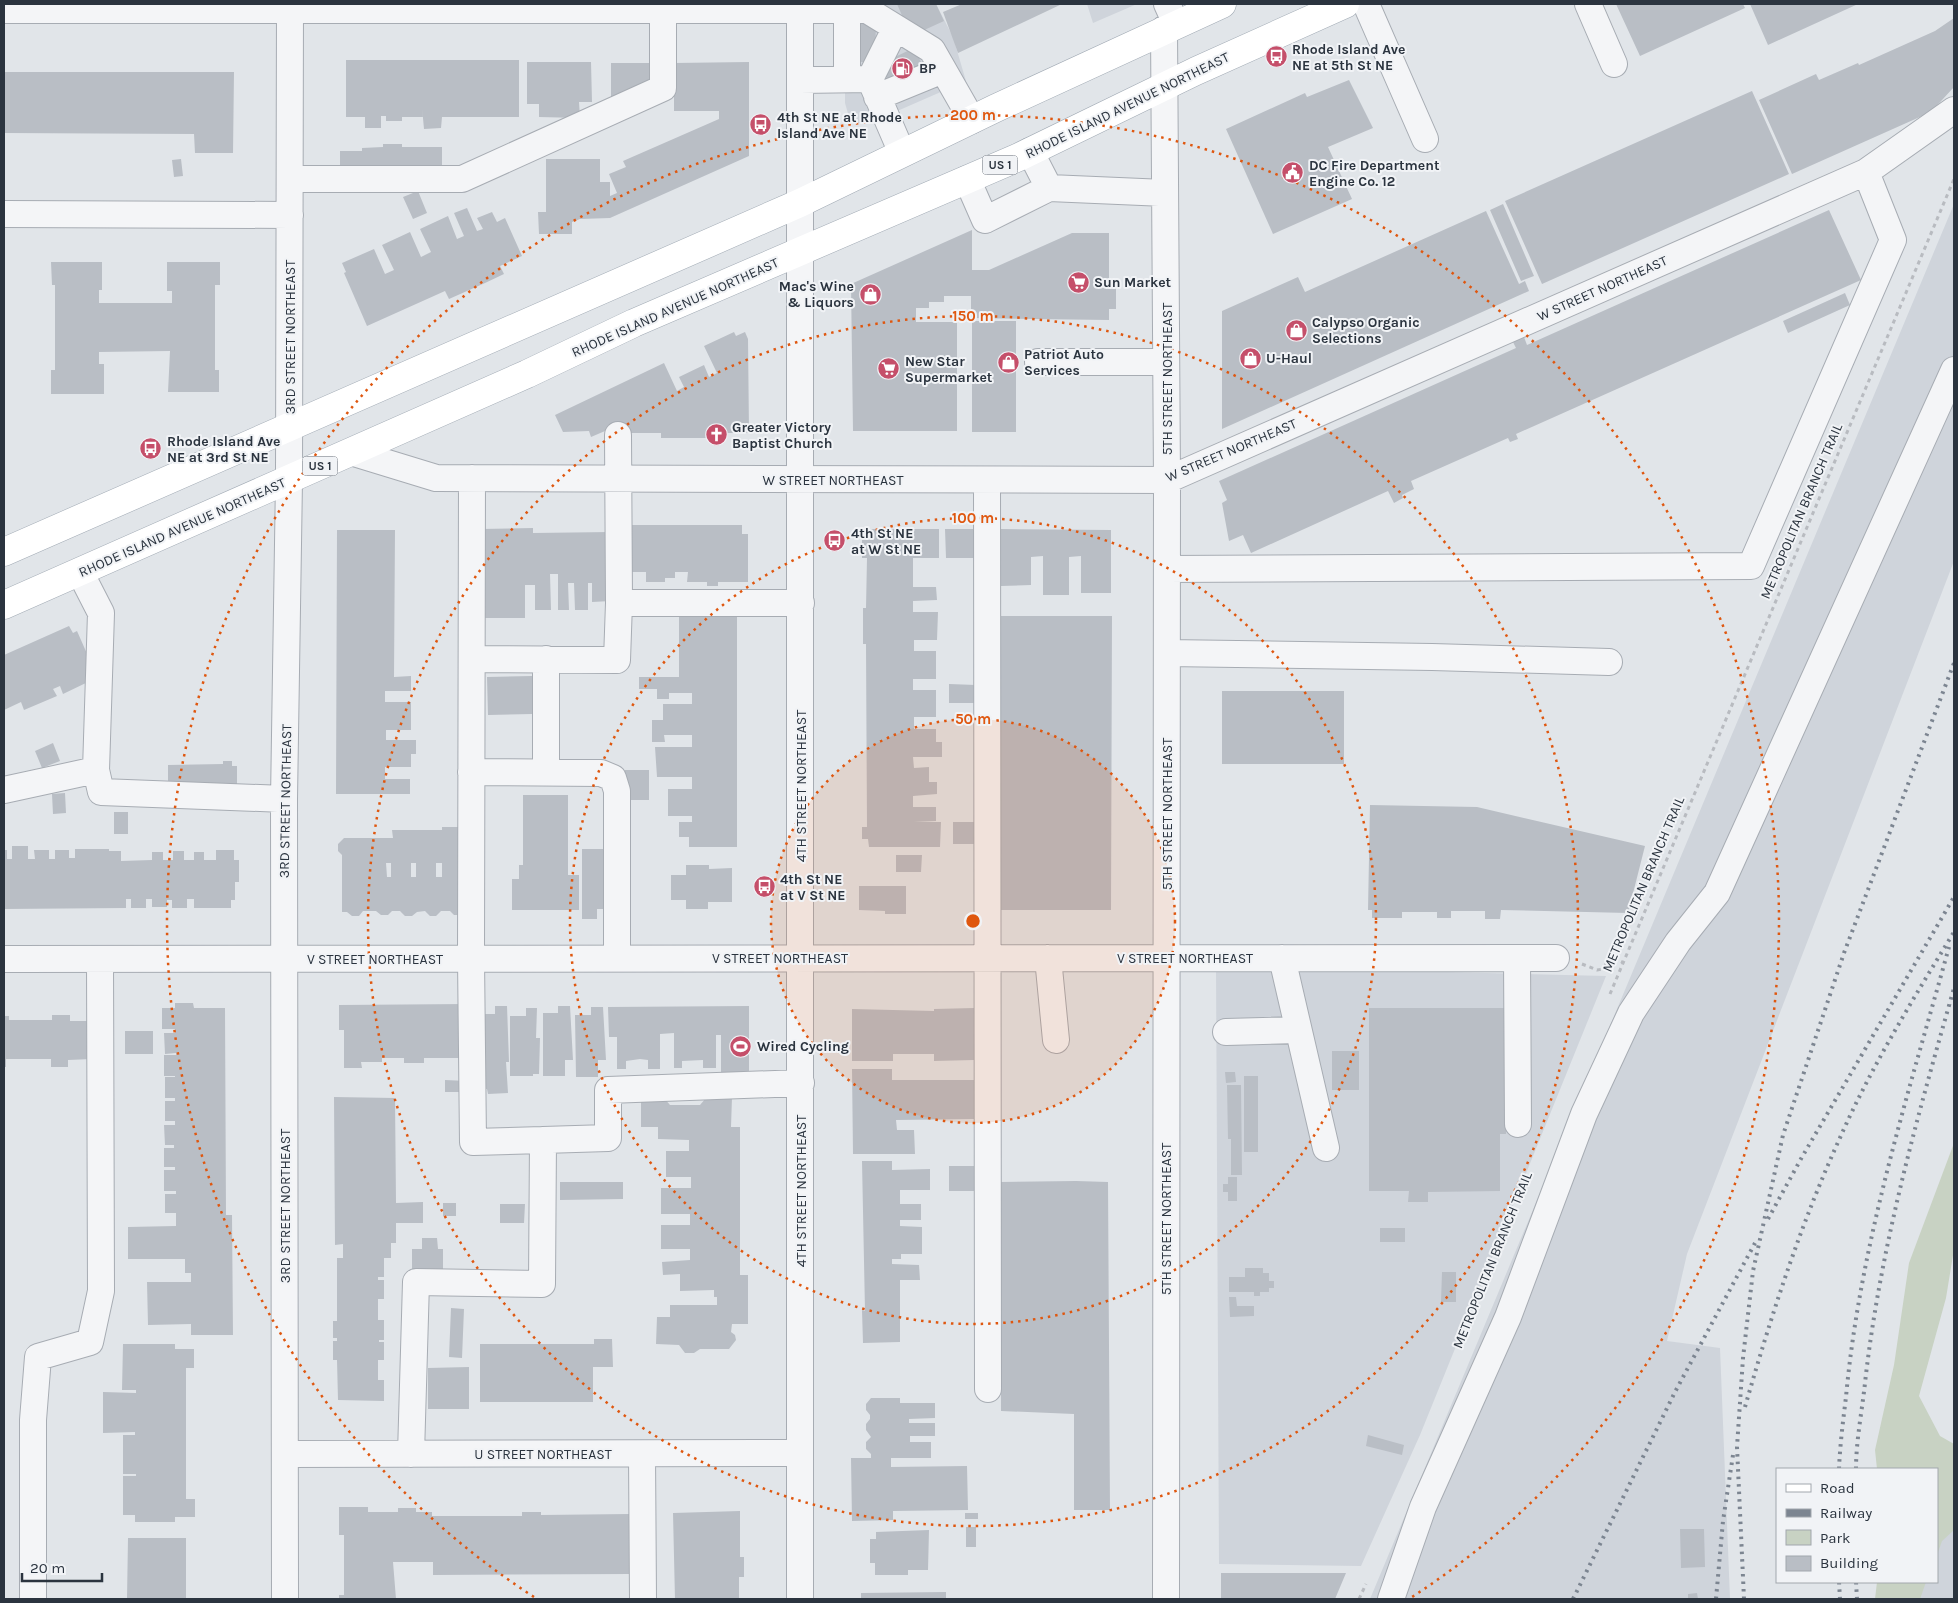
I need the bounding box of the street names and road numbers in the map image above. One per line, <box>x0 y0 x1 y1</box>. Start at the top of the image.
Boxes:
street label: RHODE ISLAND AVENUE NORTHEAST <box>1022 49 1232 162</box>
road number: US 1 <box>982 156 1018 174</box>
street label: W STREET NORTHEAST <box>1534 252 1670 325</box>
street label: RHODE ISLAND AVENUE NORTHEAST <box>569 254 781 361</box>
street label: 3RD STREET NORTHEAST <box>282 260 299 414</box>
street label: 5TH STREET NORTHEAST <box>1159 303 1176 455</box>
street label: W STREET NORTHEAST <box>1163 415 1299 486</box>
street label: METROPOLITAN BRANCH TRAIL <box>1757 420 1846 602</box>
road number: US 1 <box>302 456 338 476</box>
street label: W STREET NORTHEAST <box>763 472 903 489</box>
street label: RHODE ISLAND AVENUE NORTHEAST <box>76 474 288 581</box>
street label: 4TH STREET NORTHEAST <box>793 710 810 862</box>
street label: 3RD STREET NORTHEAST <box>276 724 295 878</box>
street label: 5TH STREET NORTHEAST <box>1159 738 1176 890</box>
street label: METROPOLITAN BRANCH TRAIL <box>1599 793 1688 975</box>
street label: V STREET NORTHEAST <box>712 950 848 967</box>
street label: V STREET NORTHEAST <box>1117 950 1253 967</box>
street label: V STREET NORTHEAST <box>307 951 443 968</box>
street label: 4TH STREET NORTHEAST <box>793 1115 810 1267</box>
street label: 3RD STREET NORTHEAST <box>277 1129 294 1283</box>
street label: 5TH STREET NORTHEAST <box>1158 1143 1175 1295</box>
street label: METROPOLITAN BRANCH TRAIL <box>1449 1169 1536 1351</box>
street label: U STREET NORTHEAST <box>474 1446 612 1463</box>

